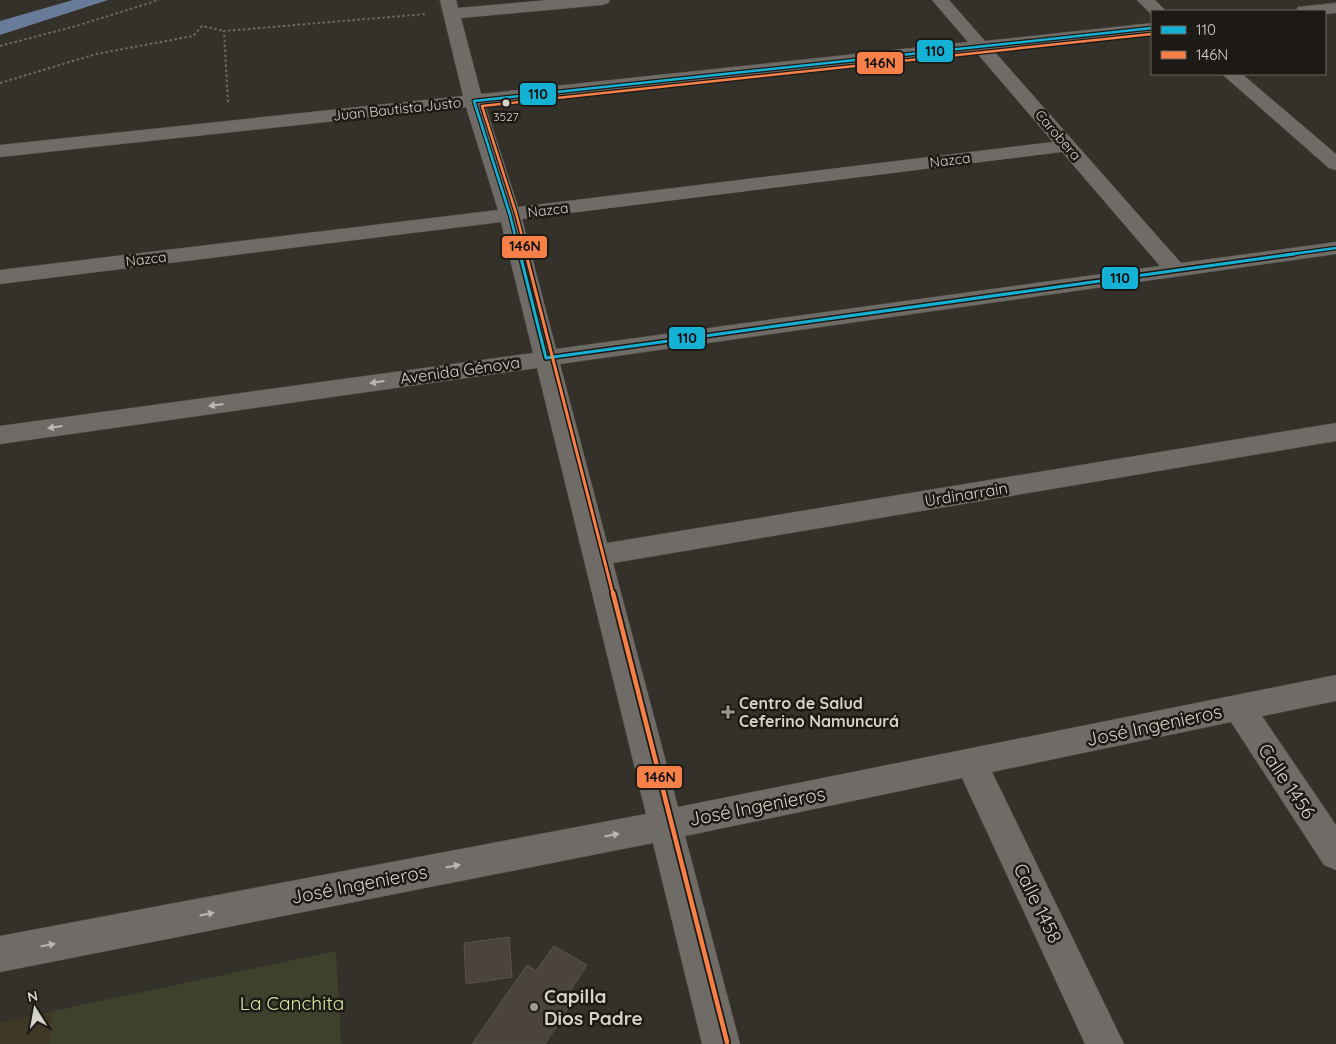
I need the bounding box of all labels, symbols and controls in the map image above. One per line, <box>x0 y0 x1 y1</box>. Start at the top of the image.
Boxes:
legend <box>1151 10 1326 75</box>
text: 110 <box>1196 20 1216 39</box>
line badge: 110 <box>916 39 954 63</box>
text: 110 <box>925 42 945 60</box>
text: 146N <box>1196 45 1228 64</box>
line badge: 146N <box>856 51 904 75</box>
text: 146N <box>864 54 896 72</box>
line badge: 110 <box>519 82 557 106</box>
text: 110 <box>528 85 548 103</box>
street label: Juan Bautista Justo <box>332 93 462 125</box>
marker: 3527 <box>501 98 511 108</box>
street label: Carobera <box>1031 106 1085 164</box>
place label: 3527 <box>493 109 519 124</box>
street label: Nazca <box>929 149 971 171</box>
street label: Nazca <box>527 199 569 221</box>
line badge: 146N <box>501 235 548 259</box>
text: 146N <box>509 237 541 255</box>
street label: Nazca <box>125 248 167 270</box>
line badge: 110 <box>1101 266 1139 290</box>
text: 110 <box>1110 269 1130 287</box>
line badge: 110 <box>668 326 706 350</box>
text: 110 <box>677 329 697 347</box>
street label: Avenida Génova <box>399 352 521 388</box>
one-way arrow <box>368 378 384 386</box>
one-way arrow <box>208 401 224 409</box>
one-way arrow <box>47 424 63 432</box>
street label: Urdinarrain <box>923 478 1009 510</box>
place label: Centro de Salud Ceferino Namuncurá <box>739 693 899 731</box>
street label: José Ingenieros <box>1084 699 1224 751</box>
marker: Centro de Salud Ceferino Namuncurá <box>721 705 735 719</box>
street label: Calle 1456 <box>1253 739 1321 823</box>
line badge: 146N <box>636 765 683 789</box>
text: 146N <box>644 768 676 786</box>
street label: José Ingenieros <box>687 781 827 831</box>
one-way arrow <box>605 831 620 839</box>
street label: José Ingenieros <box>289 859 429 909</box>
street label: Calle 1458 <box>1008 859 1068 947</box>
one-way arrow <box>445 862 460 870</box>
one-way arrow <box>200 909 216 917</box>
one-way arrow <box>40 940 56 948</box>
north arrow <box>10 984 60 1034</box>
place label: Capilla Dios Padre <box>544 984 643 1030</box>
text: N <box>26 986 39 1006</box>
park label: La Canchita <box>240 991 344 1015</box>
marker: Capilla Dios Padre <box>528 1001 540 1013</box>

